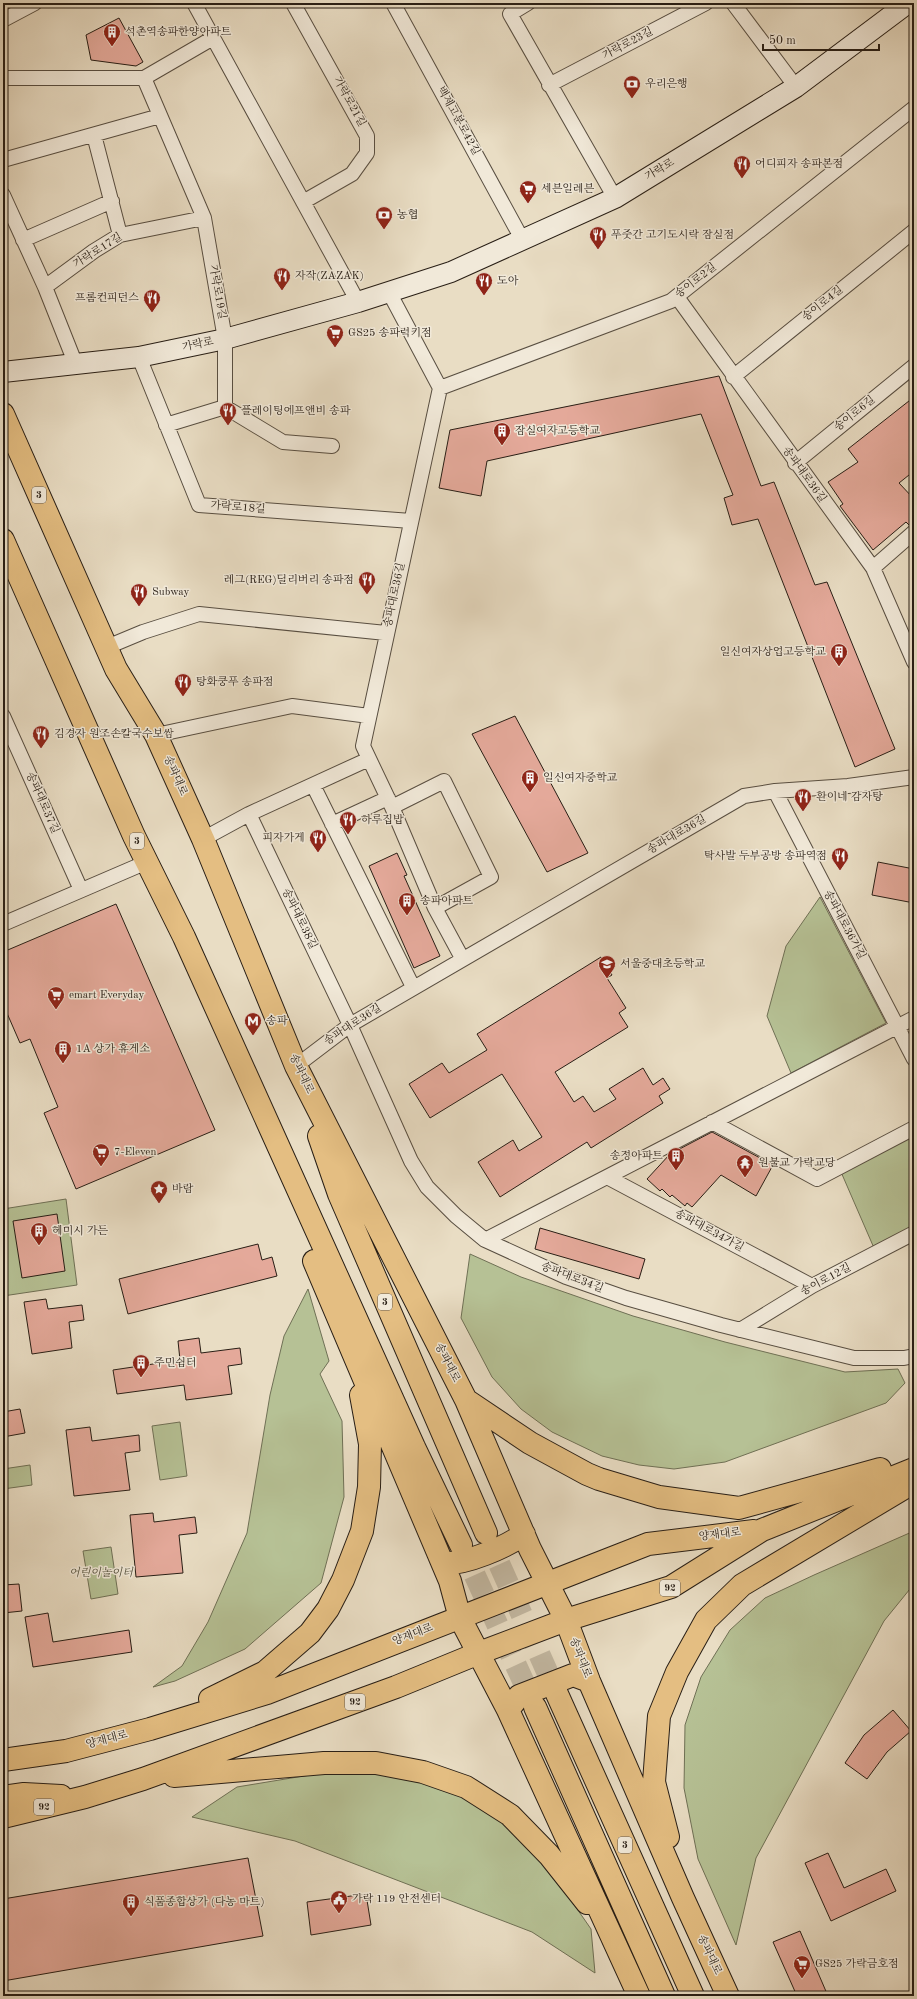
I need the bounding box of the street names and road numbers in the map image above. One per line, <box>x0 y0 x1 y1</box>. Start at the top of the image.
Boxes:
street label: 가락로23길 <box>601 25 655 62</box>
street label: 가락로21길 <box>331 75 368 129</box>
street label: 백제고분로42길 <box>435 84 483 157</box>
street label: 가락로 <box>643 156 677 183</box>
street label: 가락로17길 <box>71 231 124 270</box>
street label: 송이로2길 <box>672 260 719 300</box>
street label: 가락로19길 <box>207 264 228 320</box>
street label: 송이로4길 <box>799 283 845 324</box>
street label: 가락로 <box>181 335 215 354</box>
street label: 송이로6길 <box>831 393 877 434</box>
street label: 송파대로36길 <box>780 444 829 505</box>
road number: 3 <box>32 487 46 503</box>
street label: 가락로18길 <box>210 500 266 515</box>
street label: 송파대로36길 <box>381 561 407 628</box>
street label: 송파대로 <box>161 754 191 798</box>
street label: 송파대로37길 <box>24 770 62 835</box>
street label: 송파대로36길 <box>645 812 708 856</box>
road number: 3 <box>130 833 144 849</box>
street label: 송파대로38길 <box>280 886 320 951</box>
street label: 송파대로36가길 <box>821 888 869 961</box>
street label: 송파대로36길 <box>321 1001 384 1048</box>
street label: 송파대로 <box>287 1052 317 1096</box>
street label: 송파대로34가길 <box>673 1206 746 1254</box>
street label: 송파대로34길 <box>539 1259 605 1295</box>
street label: 송이로12길 <box>798 1260 853 1298</box>
road number: 3 <box>378 1294 392 1310</box>
street label: 송파대로 <box>432 1341 463 1385</box>
street label: 양재대로 <box>698 1526 742 1543</box>
road number: 92 <box>660 1580 680 1596</box>
street label: 양재대로 <box>391 1621 435 1648</box>
street label: 송파대로 <box>567 1635 595 1680</box>
road number: 92 <box>345 1694 365 1710</box>
street label: 양재대로 <box>85 1728 129 1751</box>
road number: 92 <box>34 1799 54 1815</box>
road number: 3 <box>618 1837 632 1853</box>
street label: 송파대로 <box>695 1933 725 1977</box>

